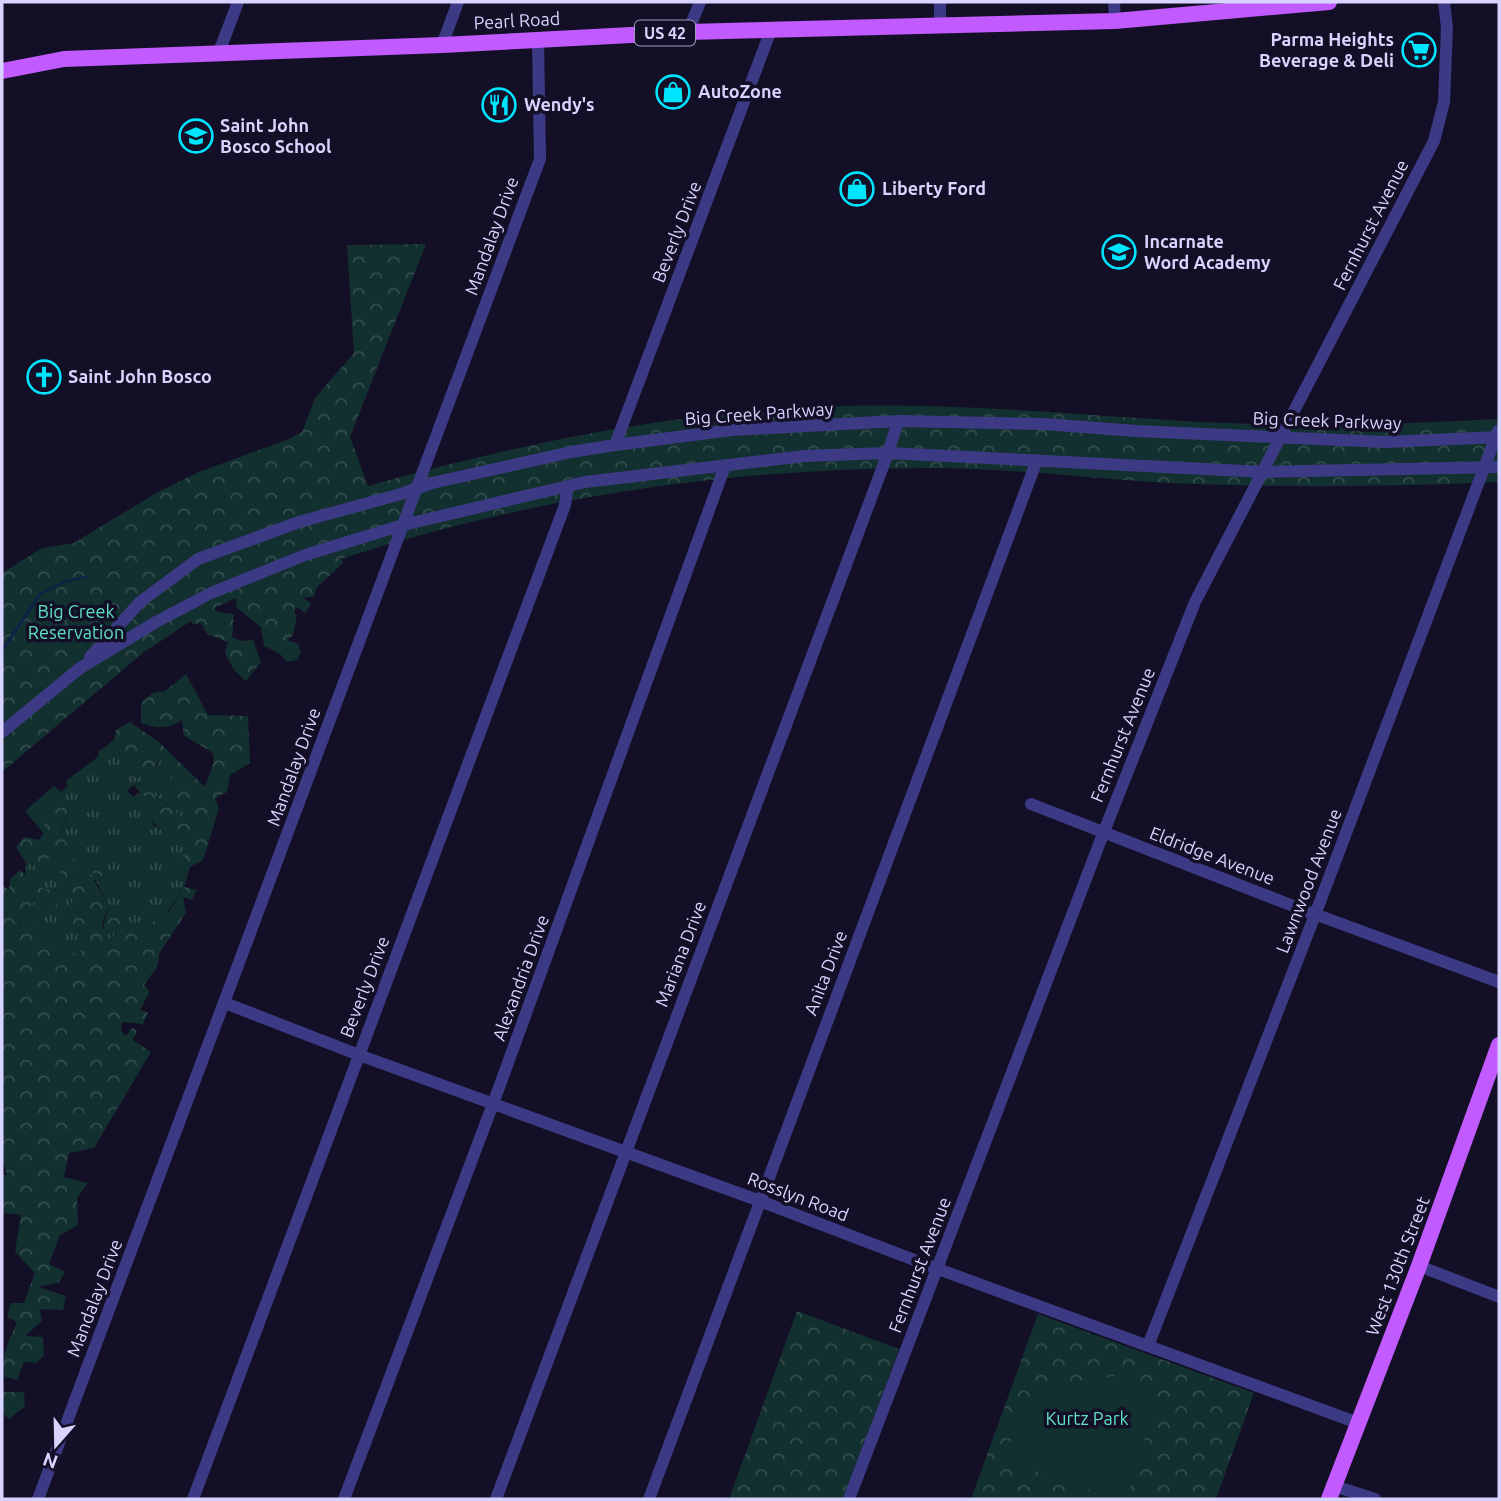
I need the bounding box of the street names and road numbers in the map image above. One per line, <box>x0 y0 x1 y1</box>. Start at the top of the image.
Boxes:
street label: Pearl Road <box>473 8 561 32</box>
road number: US 42 <box>635 20 695 46</box>
street label: Fernhurst Avenue <box>1329 156 1412 293</box>
street label: Mandalay Drive <box>460 174 522 297</box>
street label: Beverly Drive <box>648 178 705 285</box>
street label: Big Creek Parkway <box>684 398 834 428</box>
street label: Big Creek Parkway <box>1252 407 1402 433</box>
street label: Fernhurst Avenue <box>1086 664 1158 805</box>
street label: Mandalay Drive <box>262 705 324 828</box>
street label: Lawnwood Avenue <box>1271 806 1345 956</box>
street label: Eldridge Avenue <box>1147 822 1278 888</box>
street label: Mariana Drive <box>651 898 709 1009</box>
street label: Alexandria Drive <box>488 912 552 1043</box>
street label: Anita Drive <box>800 927 850 1018</box>
street label: Beverly Drive <box>336 933 393 1040</box>
street label: Rosslyn Road <box>745 1168 852 1225</box>
street label: West 130th Street <box>1361 1193 1433 1338</box>
street label: Fernhurst Avenue <box>884 1194 954 1335</box>
street label: Mandalay Drive <box>62 1236 126 1359</box>

